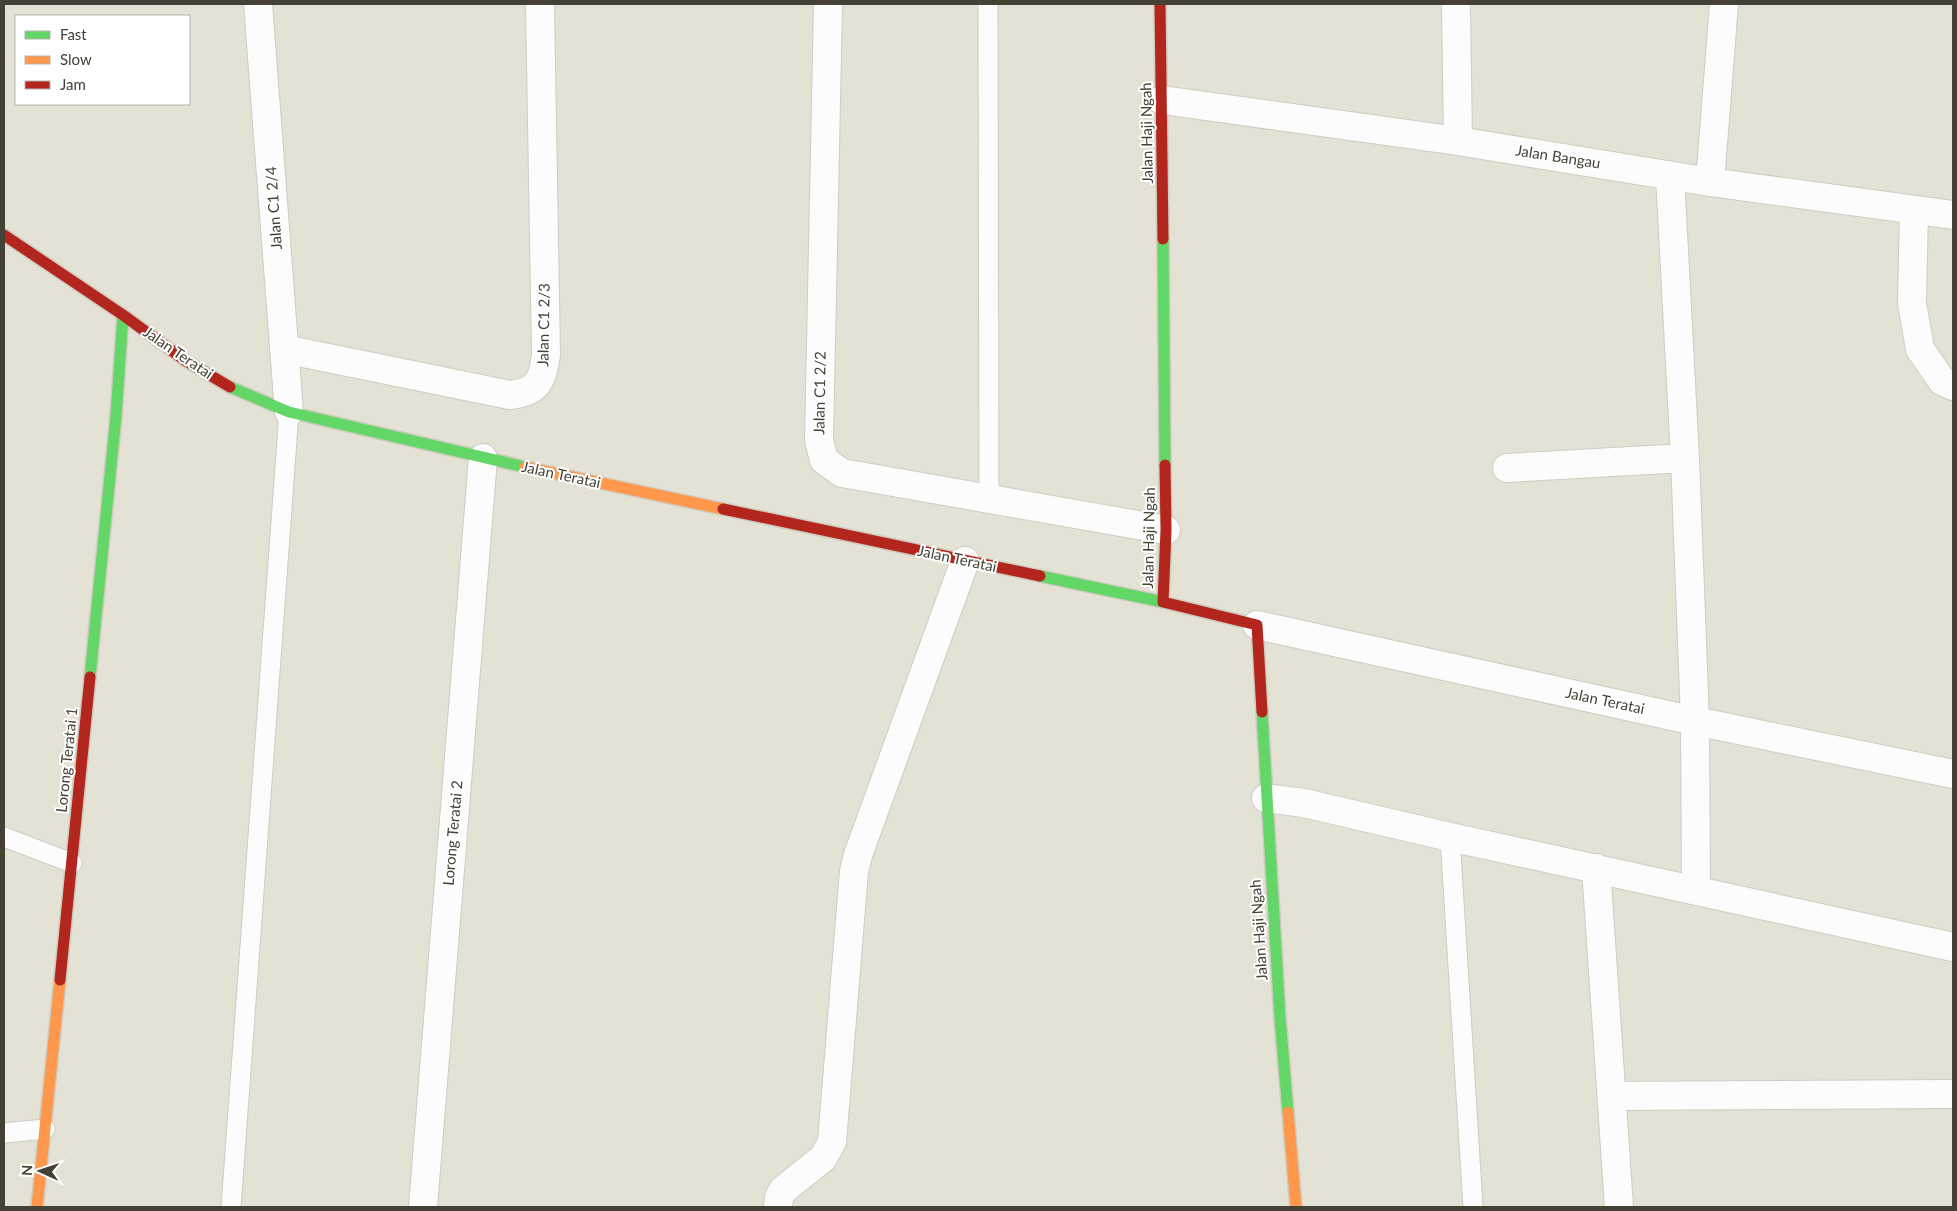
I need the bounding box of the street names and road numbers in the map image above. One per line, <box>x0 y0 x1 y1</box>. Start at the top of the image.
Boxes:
street label: Jalan Haji Ngah <box>1136 82 1156 184</box>
street label: Jalan Bangau <box>1514 140 1602 172</box>
street label: Jalan C1 2/4 <box>261 166 285 250</box>
street label: Jalan C1 2/3 <box>533 283 553 367</box>
street label: Jalan Teratai <box>140 322 217 382</box>
street label: Jalan C1 2/2 <box>809 351 829 435</box>
street label: Jalan Teratai <box>520 457 602 491</box>
street label: Jalan Haji Ngah <box>1138 487 1158 589</box>
street label: Jalan Teratai <box>916 541 998 575</box>
street label: Jalan Teratai <box>1564 683 1646 717</box>
street label: Lorong Teratai 1 <box>52 706 80 813</box>
street label: Lorong Teratai 2 <box>438 780 466 886</box>
street label: Jalan Haji Ngah <box>1245 879 1271 981</box>

